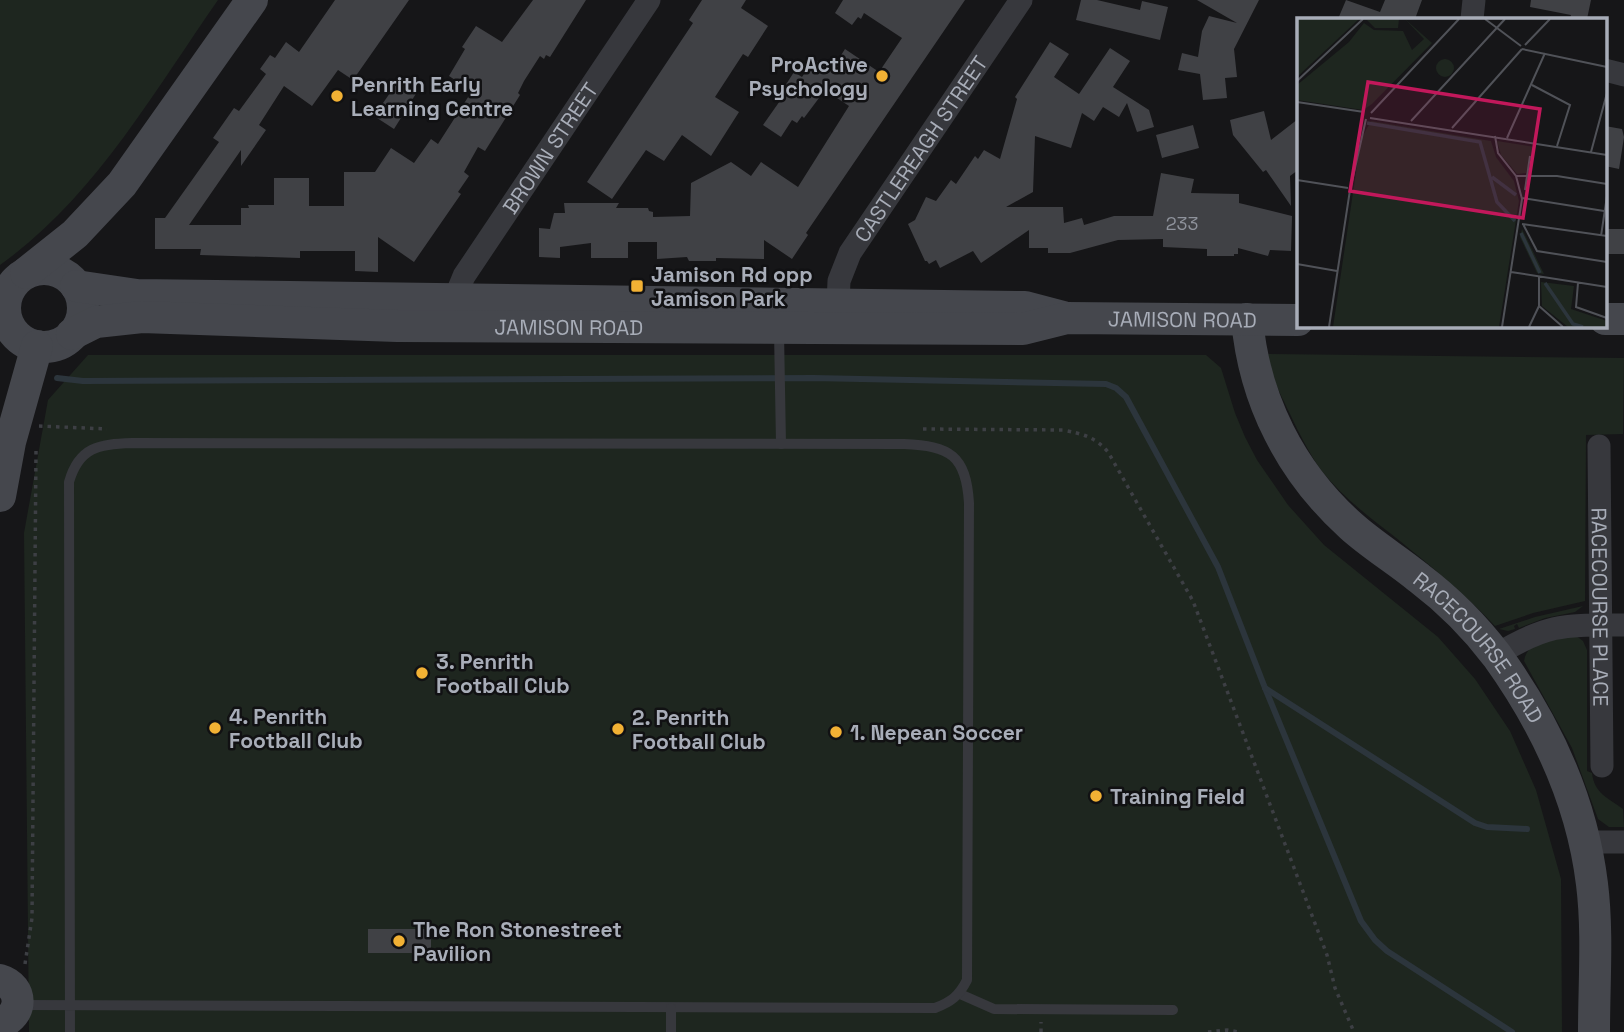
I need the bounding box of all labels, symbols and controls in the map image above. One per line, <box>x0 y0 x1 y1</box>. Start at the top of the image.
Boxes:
inset map <box>1297 18 1606 327</box>
street label: CASTLEREAGH STREET <box>848 50 993 247</box>
place label: ProActive Psychology <box>749 51 868 102</box>
marker: ProActive Psychology <box>874 68 890 84</box>
place label: Penrith Early Learning Centre <box>351 71 513 122</box>
street label: BROWN STREET <box>496 77 604 219</box>
marker: Penrith Early Learning Centre <box>329 88 345 104</box>
house number: 233 <box>1166 212 1198 235</box>
place label: Jamison Rd opp Jamison Park <box>651 261 813 312</box>
marker: Jamison Rd opp Jamison Park <box>629 278 645 294</box>
street label: JAMISON ROAD <box>1108 305 1257 333</box>
street label: JAMISON ROAD <box>494 313 643 341</box>
street label: RACECOURSE PLACE <box>1586 507 1615 707</box>
street label: RACECOURSE ROAD <box>1408 565 1550 728</box>
place label: 3. Penrith Football Club <box>436 648 570 699</box>
marker: 3. Penrith Football Club <box>414 665 430 681</box>
place label: 4. Penrith Football Club <box>229 703 363 754</box>
place label: 2. Penrith Football Club <box>632 704 766 755</box>
place label: 1. Nepean Soccer <box>850 719 1023 746</box>
marker: 4. Penrith Football Club <box>207 720 223 736</box>
marker: 2. Penrith Football Club <box>610 721 626 737</box>
marker: 1. Nepean Soccer <box>828 724 844 740</box>
place label: Training Field <box>1110 783 1245 810</box>
marker: Training Field <box>1088 788 1104 804</box>
place label: The Ron Stonestreet Pavilion <box>413 916 622 967</box>
marker: The Ron Stonestreet Pavilion <box>391 933 407 949</box>

